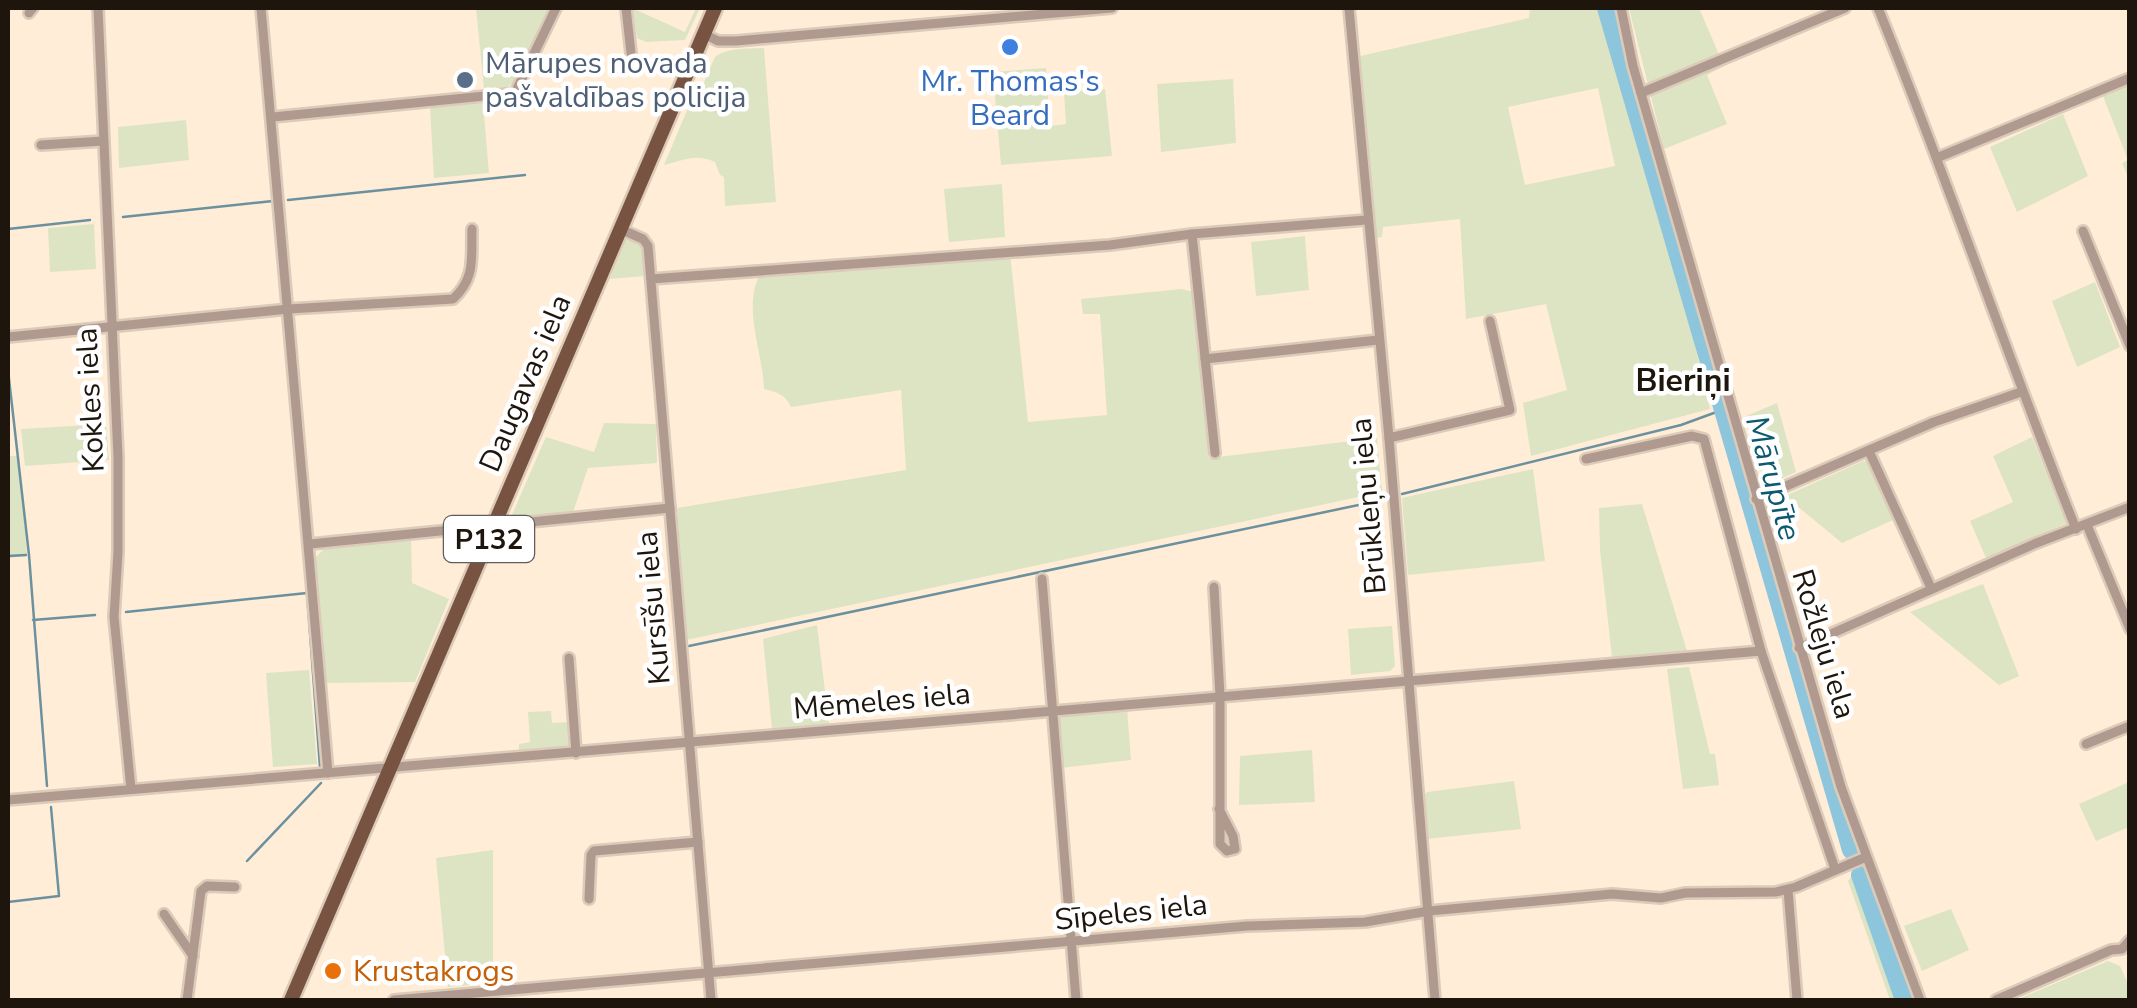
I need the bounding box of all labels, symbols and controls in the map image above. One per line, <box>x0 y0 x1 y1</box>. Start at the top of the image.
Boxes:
marker: Mr. Thomas's Beard <box>999 36 1021 58</box>
place label: Mārupes novada pašvaldības policija <box>485 43 746 118</box>
place label: Mr. Thomas's Beard <box>920 61 1100 136</box>
marker: Mārupes novada pašvaldības policija <box>454 69 476 91</box>
street label: Daugavas iela <box>470 288 581 478</box>
street label: Kokles iela <box>66 327 115 473</box>
district label: Bieriņi <box>1635 359 1731 402</box>
water label: Mārupīte <box>1735 411 1812 546</box>
street label: Brūkleņu iela <box>1340 416 1397 596</box>
road number: P132 <box>444 516 534 562</box>
street label: Kursīšu iela <box>626 529 681 686</box>
street label: Rožleju iela <box>1781 564 1866 724</box>
street label: Mēmeles iela <box>792 673 972 730</box>
street label: Sīpeles iela <box>1053 884 1209 941</box>
place label: Krustakrogs <box>353 951 514 992</box>
marker: Krustakrogs <box>322 960 344 982</box>

